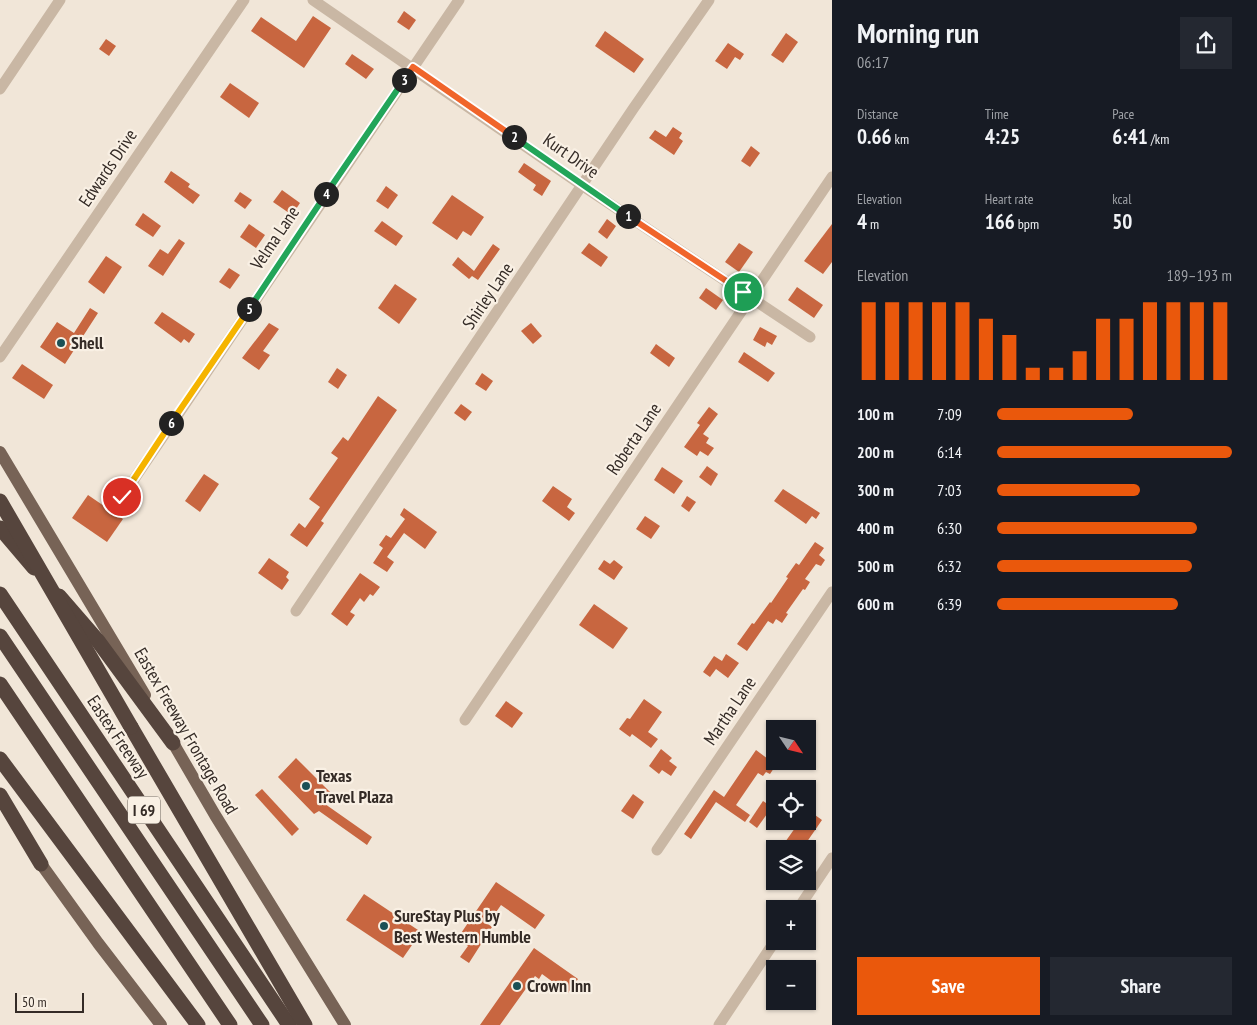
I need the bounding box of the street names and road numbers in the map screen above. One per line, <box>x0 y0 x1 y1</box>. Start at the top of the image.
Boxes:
street label: Edwards Drive <box>73 125 142 211</box>
street label: Kurt Drive <box>539 128 604 183</box>
street label: Velma Lane <box>244 202 304 275</box>
street label: Shirley Lane <box>457 258 518 333</box>
street label: Roberta Lane <box>601 398 666 479</box>
street label: Eastex Freeway Frontage Road <box>129 643 244 818</box>
street label: Martha Lane <box>698 672 761 749</box>
street label: Eastex Freeway <box>82 691 155 783</box>
road number: I 69 <box>128 796 160 824</box>

